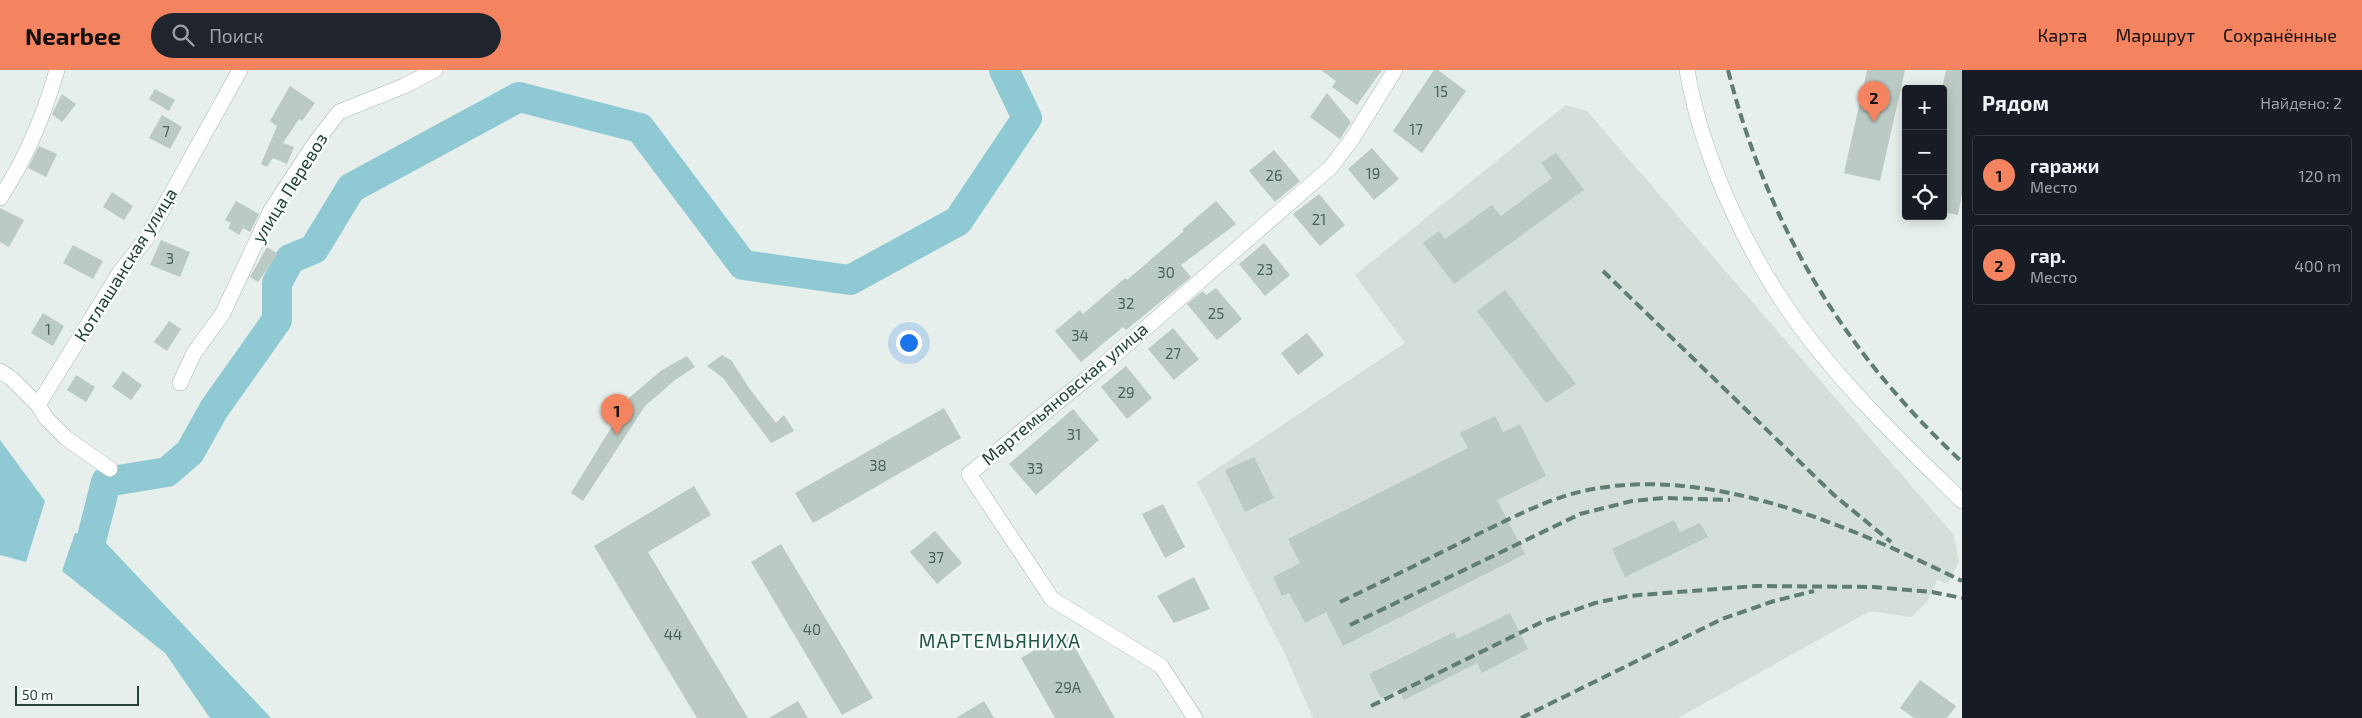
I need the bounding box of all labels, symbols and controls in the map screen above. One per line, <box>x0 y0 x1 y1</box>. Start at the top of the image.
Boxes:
search box <box>151 13 501 58</box>
text: Nearbee <box>25 21 121 50</box>
icon: search <box>169 21 197 49</box>
text: Поиск <box>209 24 263 47</box>
text: Карта <box>2037 24 2087 46</box>
text: Маршрут <box>2115 24 2195 46</box>
text: Сохранённые <box>2223 24 2337 46</box>
pin: 2 <box>1858 81 1890 122</box>
house number: 15 <box>1434 82 1448 100</box>
map controls <box>1902 85 1947 220</box>
button: + <box>1902 85 1947 130</box>
text: Рядом <box>1982 90 2049 115</box>
text: Найдено: 2 <box>2260 93 2342 112</box>
house number: 17 <box>1409 120 1423 138</box>
house number: 7 <box>162 122 170 140</box>
street label: улица Перевоз <box>247 128 332 246</box>
button: − <box>1902 130 1947 175</box>
text: гаражи <box>2030 154 2099 177</box>
house number: 19 <box>1366 164 1380 182</box>
house number: 26 <box>1265 166 1283 184</box>
text: 1 <box>1996 166 2002 185</box>
text: 120 m <box>2298 166 2341 185</box>
button: locate <box>1902 175 1947 220</box>
text: Место <box>2030 177 2077 196</box>
street label: Котлашанская улица <box>69 184 181 345</box>
house number: 21 <box>1312 210 1326 228</box>
text: гар. <box>2030 244 2066 267</box>
house number: 3 <box>166 249 174 267</box>
text: 2 <box>1994 256 2004 275</box>
text: 400 m <box>2294 256 2341 275</box>
house number: 23 <box>1257 260 1273 278</box>
house number: 30 <box>1157 263 1175 281</box>
text: Место <box>2030 267 2077 286</box>
house number: 32 <box>1118 294 1134 312</box>
house number: 25 <box>1208 304 1224 322</box>
street label: Мартемьяновская улица <box>977 317 1152 469</box>
house number: 1 <box>45 320 51 338</box>
house number: 34 <box>1071 326 1089 344</box>
your location <box>896 330 922 356</box>
house number: 27 <box>1165 344 1181 362</box>
house number: 29 <box>1117 383 1135 401</box>
pin: 1 <box>601 394 633 435</box>
house number: 31 <box>1067 425 1081 443</box>
house number: 38 <box>869 456 887 474</box>
house number: 33 <box>1027 459 1043 477</box>
house number: 37 <box>928 548 944 566</box>
house number: 40 <box>803 620 821 638</box>
house number: 44 <box>664 625 682 643</box>
district label: МАРТЕМЬЯНИХА <box>919 629 1081 652</box>
house number: 29А <box>1055 678 1082 696</box>
scale bar <box>15 683 139 706</box>
text: 50 m <box>22 686 53 703</box>

